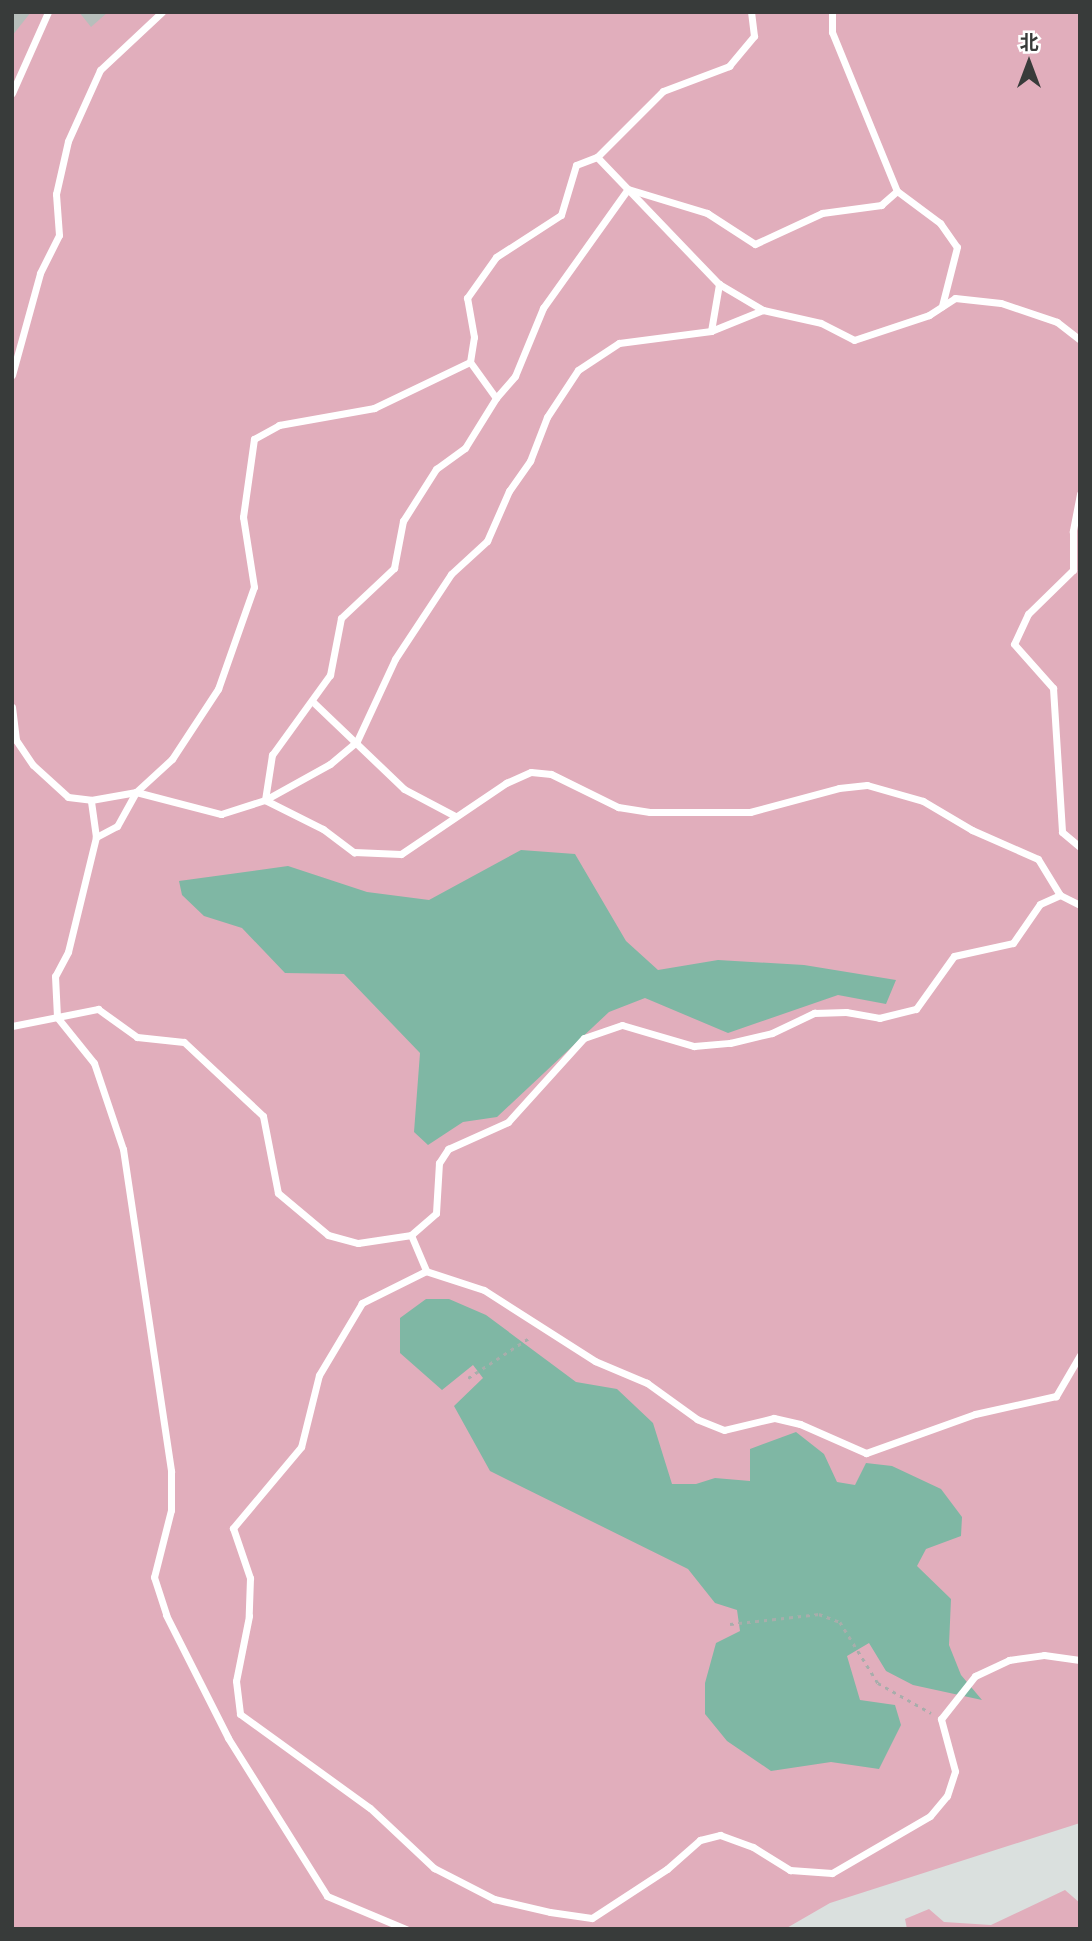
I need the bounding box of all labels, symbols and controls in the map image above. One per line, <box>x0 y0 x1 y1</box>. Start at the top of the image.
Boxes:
north arrow <box>994 28 1064 98</box>
text: 北 <box>1019 29 1039 55</box>

